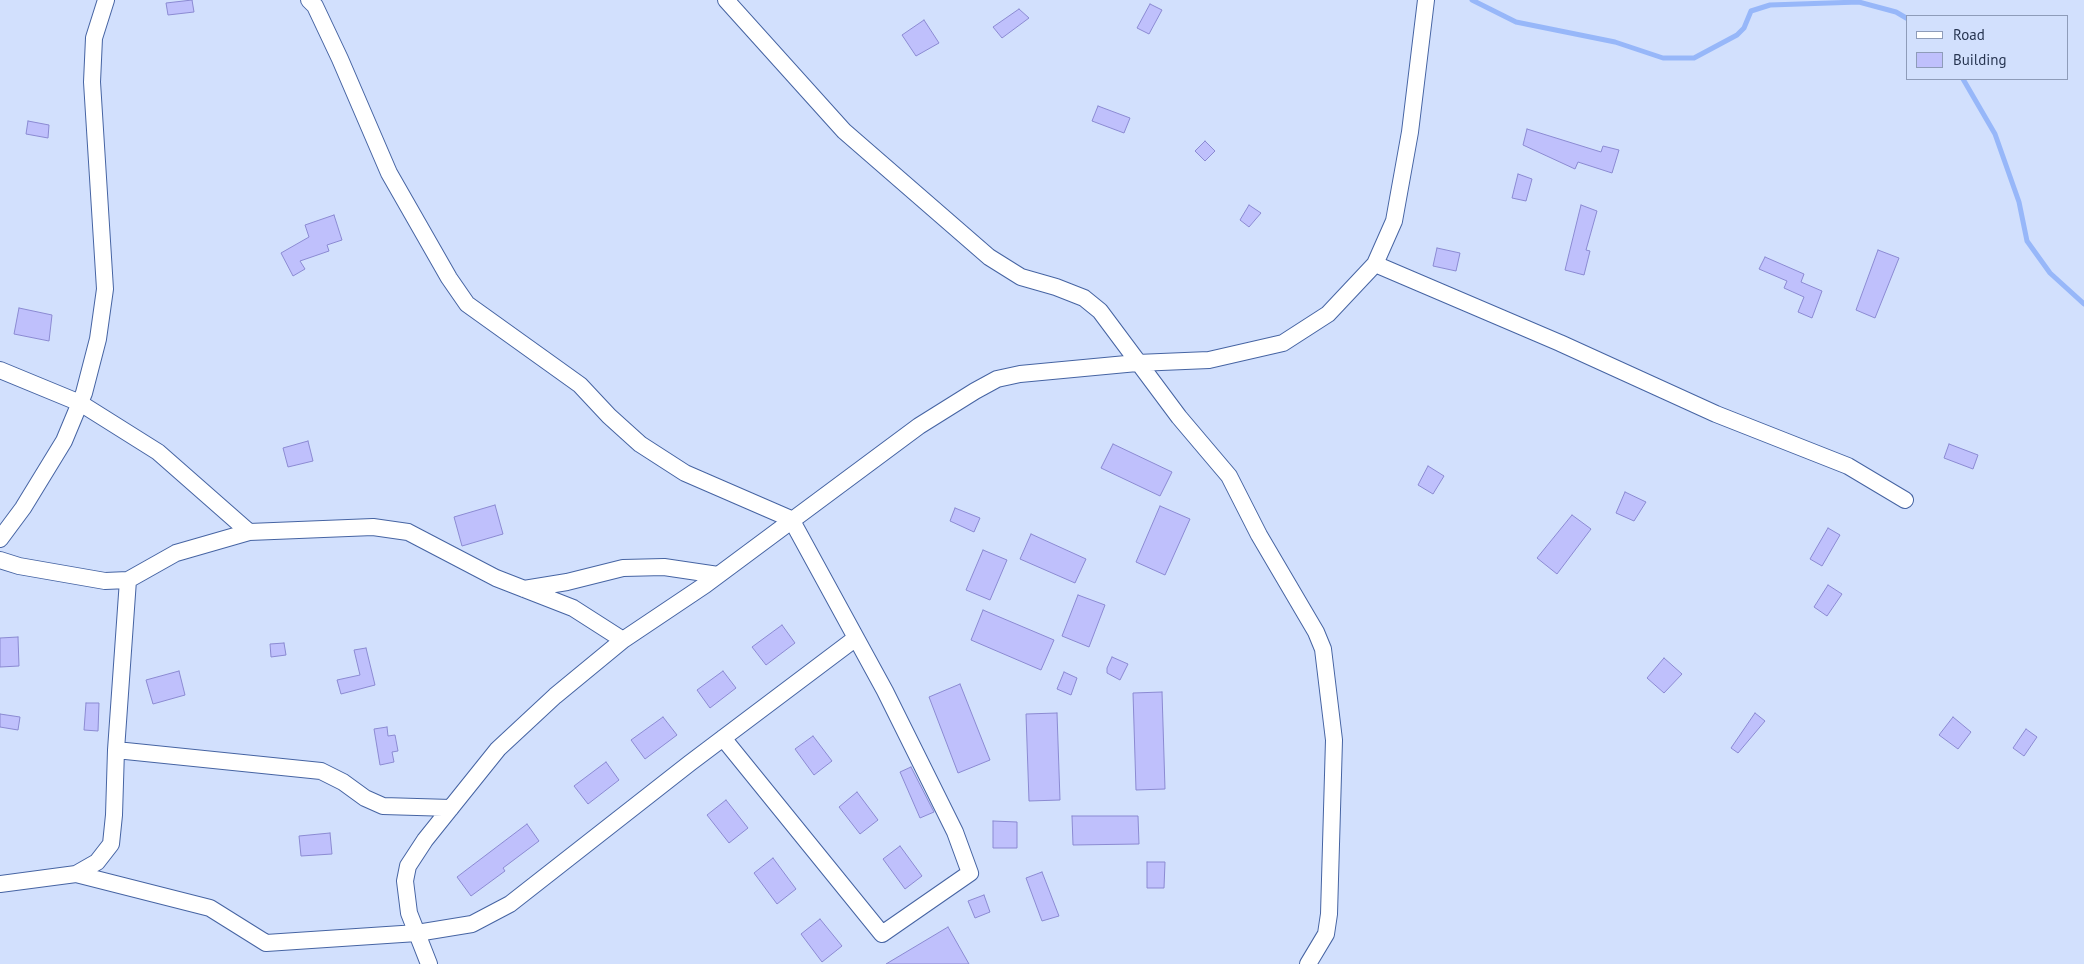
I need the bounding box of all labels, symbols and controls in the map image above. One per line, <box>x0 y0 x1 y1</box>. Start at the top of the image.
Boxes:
legend <box>1906 15 2069 80</box>
text: Road <box>1953 25 1985 44</box>
text: Building <box>1953 50 2007 69</box>

